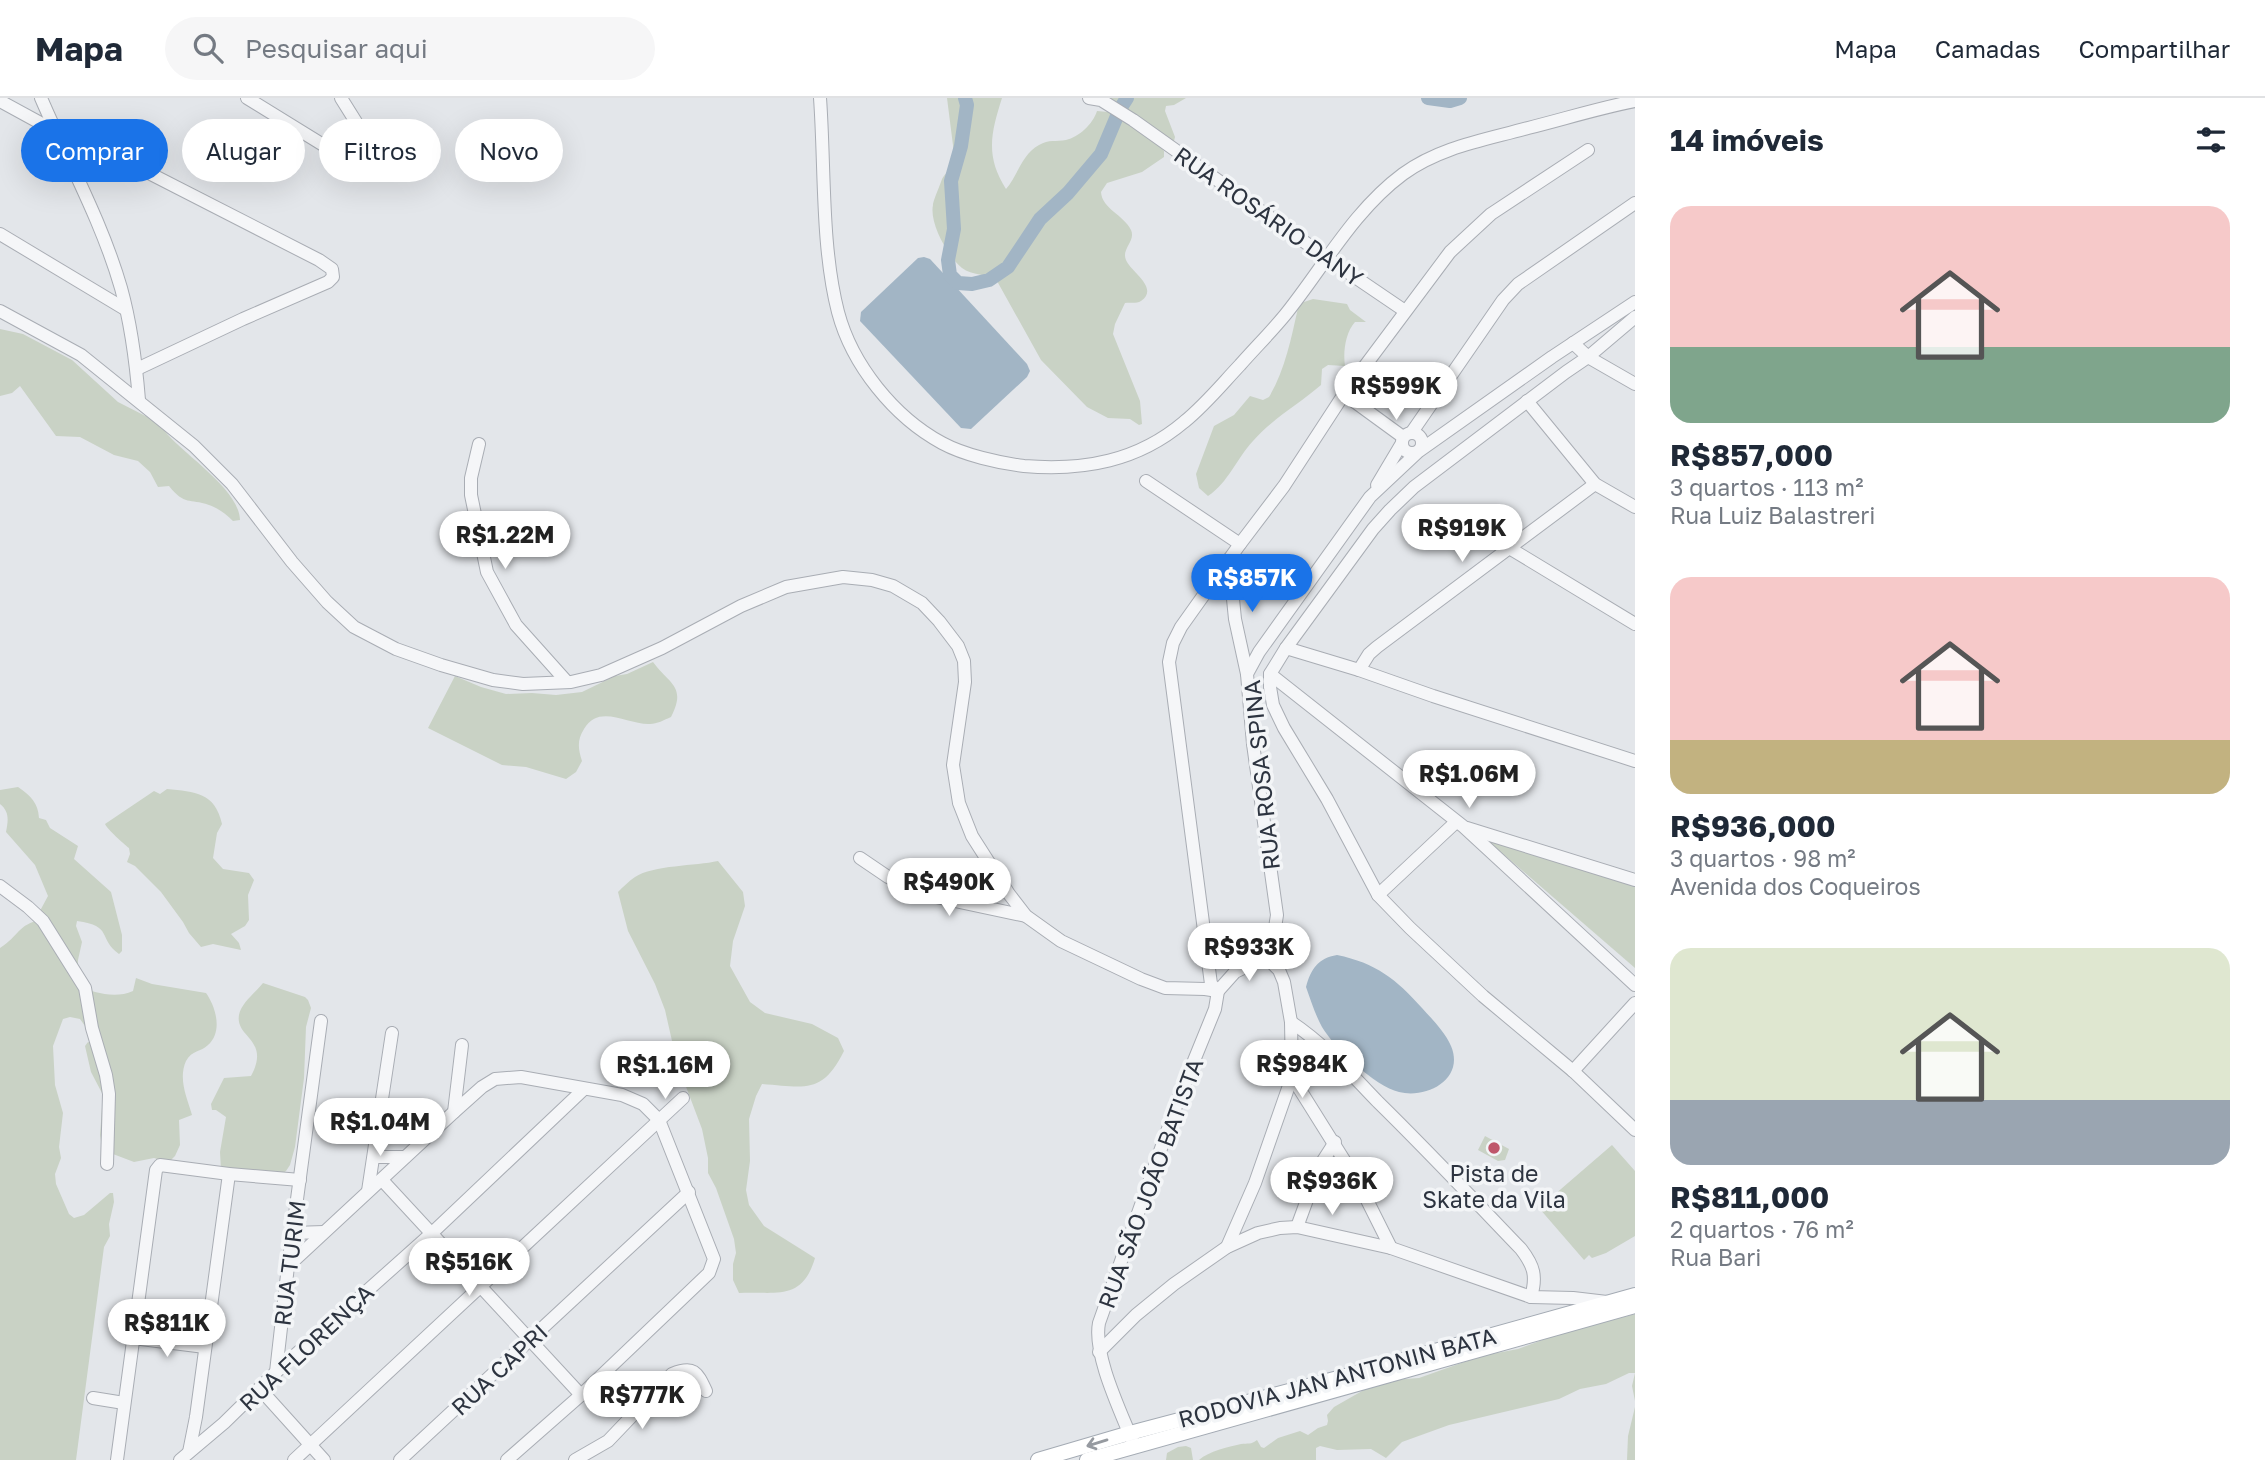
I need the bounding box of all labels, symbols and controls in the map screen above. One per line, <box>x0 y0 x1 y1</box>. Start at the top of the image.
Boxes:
search box <box>165 17 655 80</box>
text: Mapa <box>35 29 123 68</box>
icon: search <box>189 29 227 67</box>
text: Pesquisar aqui <box>245 33 428 64</box>
text: Mapa <box>1834 34 1897 63</box>
text: Camadas <box>1935 34 2040 63</box>
text: Compartilhar <box>2078 34 2230 63</box>
chip: Comprar <box>21 119 168 182</box>
chip: Alugar <box>182 119 305 182</box>
chip: Filtros <box>319 119 441 182</box>
chip: Novo <box>455 119 563 182</box>
icon: filters <box>2192 121 2230 159</box>
text: 14 imóveis <box>1670 122 1824 158</box>
street label: RUA ROSÁRIO DANY <box>1169 140 1369 292</box>
icon: home <box>1887 252 2013 378</box>
pin: R$599K <box>1339 362 1453 422</box>
text: R$599K <box>1350 371 1442 399</box>
text: R$857,000 <box>1670 437 1833 473</box>
text: 3 quartos · 113 m² <box>1670 473 1863 501</box>
text: Rua Luiz Balastreri <box>1670 501 1875 529</box>
pin: R$919K <box>1405 504 1519 564</box>
pin: R$1.22M <box>440 512 570 571</box>
text: R$919K <box>1417 513 1507 541</box>
text: R$1.22M <box>455 520 555 548</box>
pin: R$857K <box>1195 554 1309 614</box>
text: R$857K <box>1207 563 1297 591</box>
icon: home <box>1887 623 2013 749</box>
street label: RUA ROSA SPINA <box>1237 679 1285 871</box>
pin: R$1.06M <box>1404 750 1534 810</box>
text: R$1.06M <box>1419 759 1519 787</box>
text: R$936,000 <box>1670 808 1835 844</box>
text: 3 quartos · 98 m² <box>1670 844 1856 872</box>
pin: R$490K <box>892 858 1006 918</box>
text: R$490K <box>903 867 995 895</box>
text: Avenida dos Coqueiros <box>1670 872 1921 900</box>
pin: R$933K <box>1192 924 1306 983</box>
text: R$933K <box>1204 932 1294 960</box>
icon: home <box>1887 994 2013 1120</box>
pin: R$984K <box>1245 1040 1359 1100</box>
pin: R$1.16M <box>600 1042 730 1101</box>
text: R$984K <box>1256 1049 1348 1077</box>
text: R$1.16M <box>616 1050 714 1078</box>
street label: RUA SÃO JOÃO BATISTA <box>1092 1054 1208 1312</box>
pin: R$1.04M <box>315 1098 445 1158</box>
text: R$1.04M <box>330 1107 430 1135</box>
marker: Pista de Skate da Vila <box>1486 1140 1502 1156</box>
pin: R$936K <box>1275 1158 1389 1217</box>
place label: Pista de Skate da Vila <box>1422 1159 1566 1213</box>
text: R$936K <box>1286 1166 1378 1194</box>
text: R$811,000 <box>1670 1179 1829 1215</box>
street label: RUA TURIM <box>267 1199 311 1327</box>
text: 2 quartos · 76 m² <box>1670 1215 1854 1243</box>
pin: R$516K <box>412 1238 526 1298</box>
text: Rua Bari <box>1670 1243 1761 1271</box>
text: R$516K <box>425 1247 513 1275</box>
street label: RUA FLORENÇA <box>233 1278 379 1416</box>
pin: R$811K <box>110 1300 224 1359</box>
text: R$811K <box>124 1308 210 1336</box>
street label: RUA CAPRI <box>445 1317 553 1421</box>
street label: RODOVIA JAN ANTONIN BATA <box>1175 1321 1499 1433</box>
pin: R$777K <box>585 1372 699 1431</box>
text: R$777K <box>599 1380 685 1408</box>
one-way arrow <box>1086 1437 1108 1450</box>

